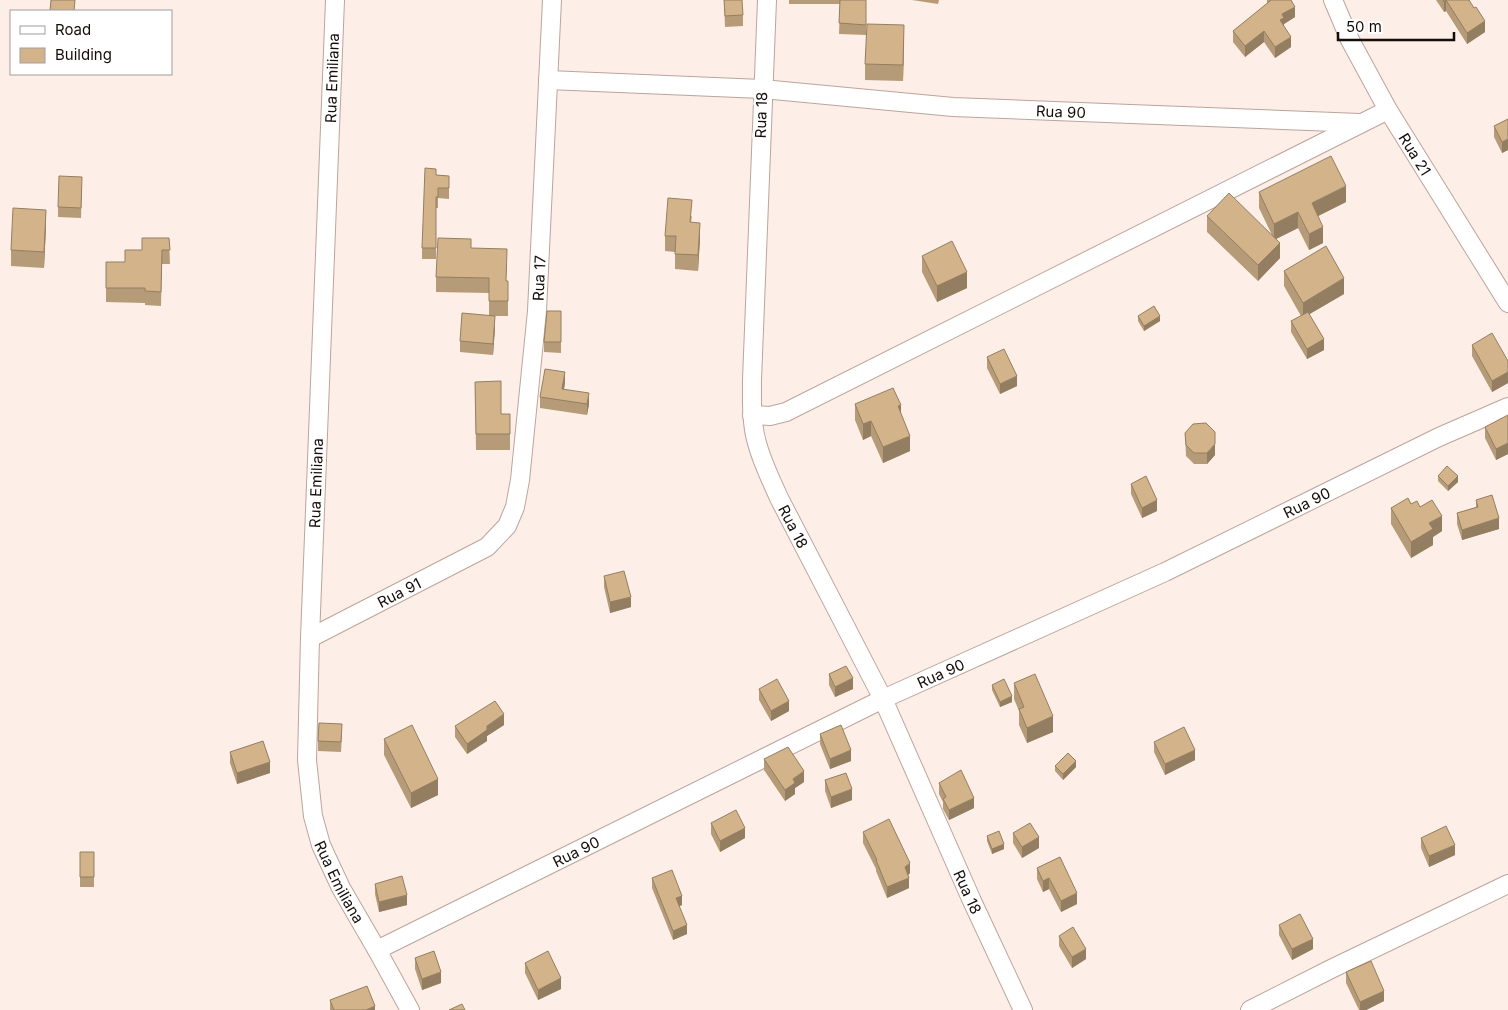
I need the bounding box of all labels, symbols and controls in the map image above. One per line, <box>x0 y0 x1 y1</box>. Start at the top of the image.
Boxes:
legend <box>10 10 172 75</box>
scale bar <box>1338 10 1454 42</box>
text: 50 m <box>1346 17 1382 36</box>
text: Road <box>55 20 91 39</box>
street label: Rua Emiliana <box>321 33 343 123</box>
text: Building <box>55 45 112 64</box>
street label: Rua 18 <box>751 91 771 139</box>
street label: Rua 90 <box>1036 101 1086 122</box>
street label: Rua 21 <box>1395 129 1436 179</box>
street label: Rua 17 <box>528 255 549 301</box>
street label: Rua Emiliana <box>305 438 327 528</box>
street label: Rua 90 <box>1280 483 1333 522</box>
street label: Rua 18 <box>775 501 813 551</box>
street label: Rua 91 <box>374 573 424 611</box>
street label: Rua 90 <box>914 654 967 692</box>
street label: Rua 90 <box>549 832 602 871</box>
street label: Rua Emiliana <box>311 837 369 926</box>
street label: Rua 18 <box>950 867 986 917</box>

